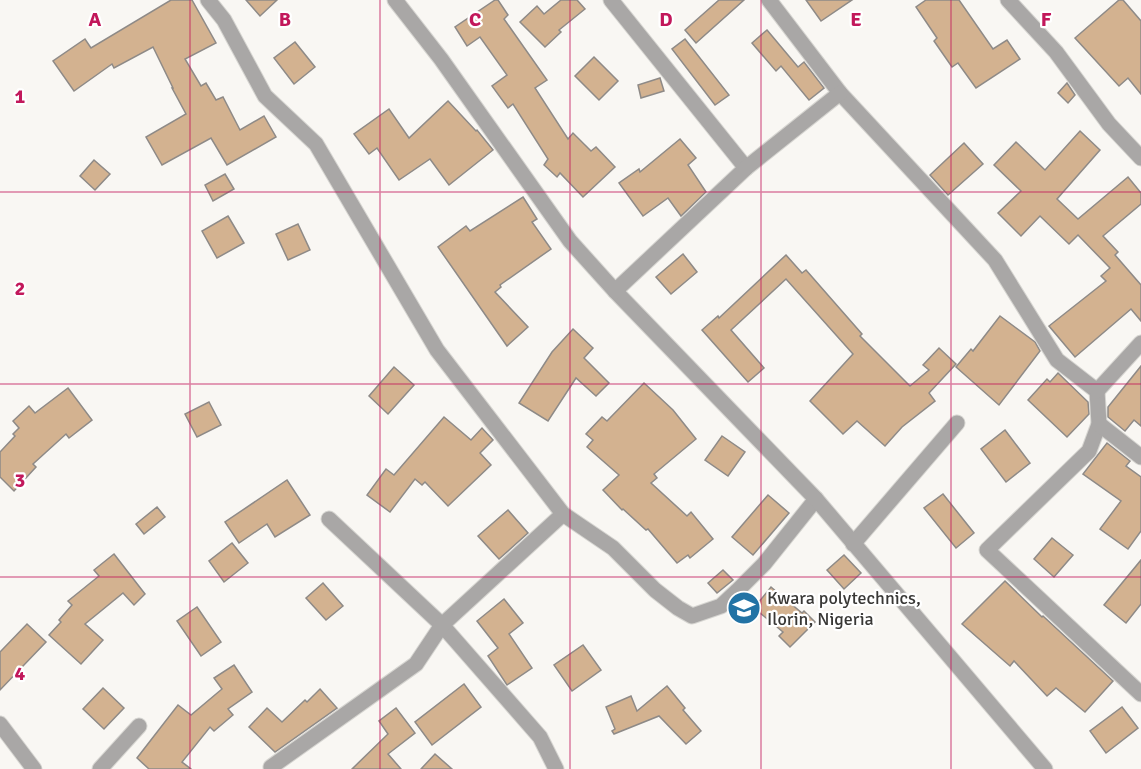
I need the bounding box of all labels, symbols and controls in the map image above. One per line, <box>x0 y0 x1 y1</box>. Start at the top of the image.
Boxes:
text: A <box>89 7 102 32</box>
text: B <box>279 7 291 32</box>
text: C <box>469 7 481 32</box>
text: D <box>659 7 673 32</box>
text: E <box>850 7 862 32</box>
text: F <box>1041 7 1052 32</box>
text: 1 <box>15 84 26 109</box>
text: 2 <box>15 276 25 301</box>
text: 3 <box>15 468 25 493</box>
place label: Kwara polytechnics, Ilorin, Nigeria <box>767 587 921 630</box>
school or university icon: Kwara polytechnics, Ilorin, Nigeria <box>726 590 762 626</box>
text: 4 <box>15 661 26 686</box>

